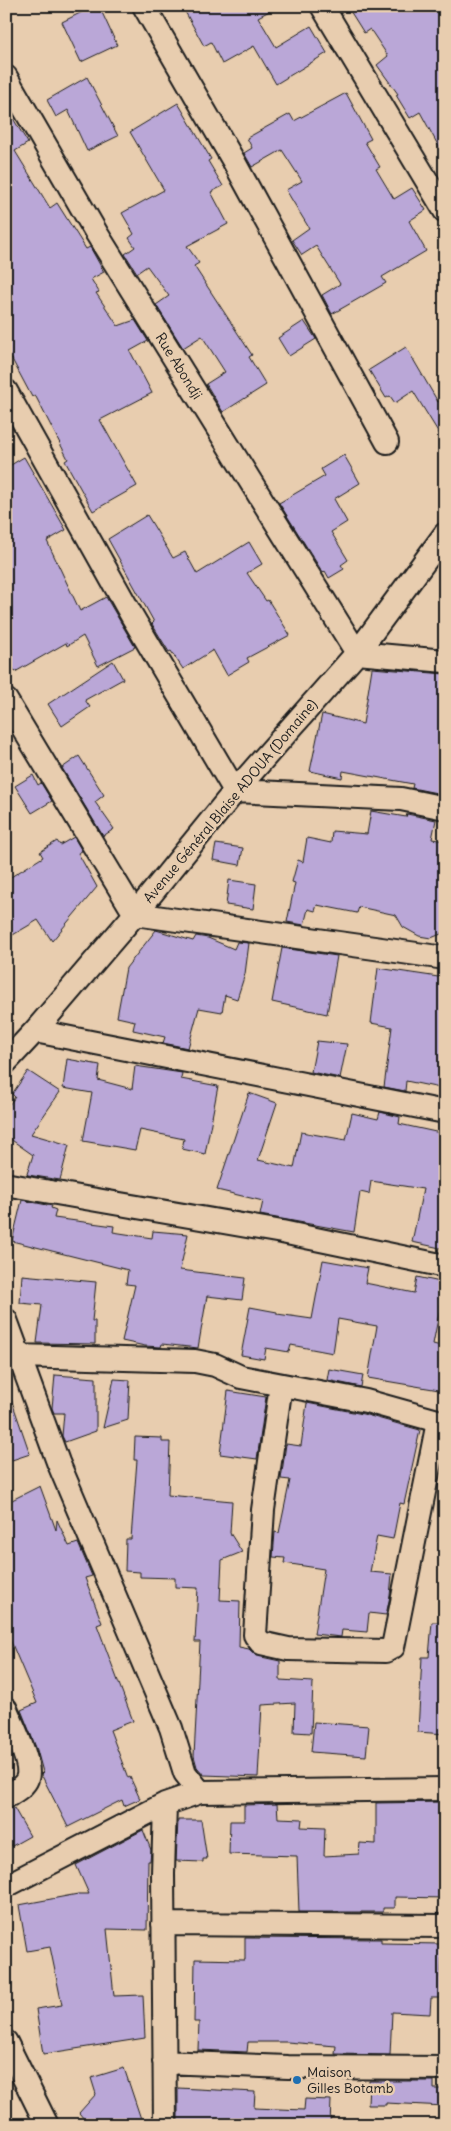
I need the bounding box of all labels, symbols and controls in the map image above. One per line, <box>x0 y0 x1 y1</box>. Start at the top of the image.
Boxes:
street label: Rue Abondji <box>151 329 207 403</box>
street label: Avenue Général Blaise ADOUA (Domaine) <box>139 695 321 907</box>
place label: Maison Gilles Botamb <box>307 2063 394 2097</box>
marker: Maison Gilles Botamb <box>291 2074 303 2086</box>

